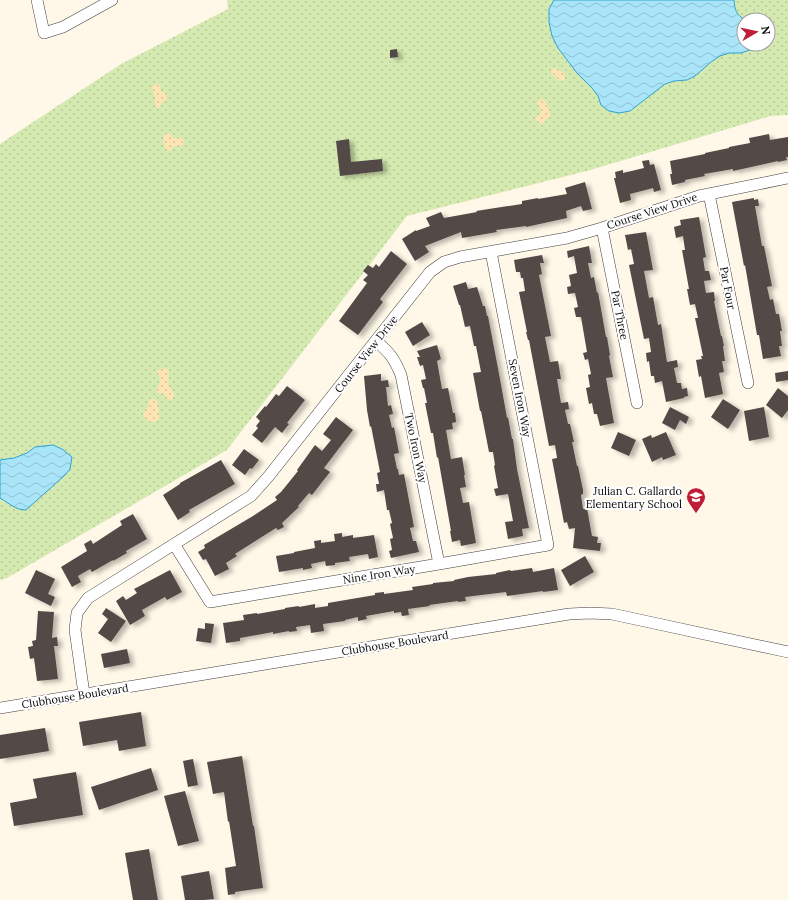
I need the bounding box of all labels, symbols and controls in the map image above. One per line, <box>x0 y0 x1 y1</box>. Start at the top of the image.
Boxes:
north arrow <box>736 12 776 52</box>
text: N <box>758 25 774 36</box>
street label: Course View Drive <box>605 190 699 232</box>
street label: Par Four <box>717 265 739 311</box>
street label: Par Three <box>608 289 632 341</box>
street label: Course View Drive <box>331 312 401 396</box>
street label: Seven Iron Way <box>506 358 534 438</box>
street label: Two Iron Way <box>402 412 430 484</box>
place label: Julian C. Gallardo Elementary School <box>586 484 682 511</box>
school or university icon: Julian C. Gallardo Elementary School <box>685 486 707 514</box>
street label: Nine Iron Way <box>342 561 416 587</box>
street label: Clubhouse Boulevard <box>340 628 450 658</box>
street label: Clubhouse Boulevard <box>20 681 130 711</box>

